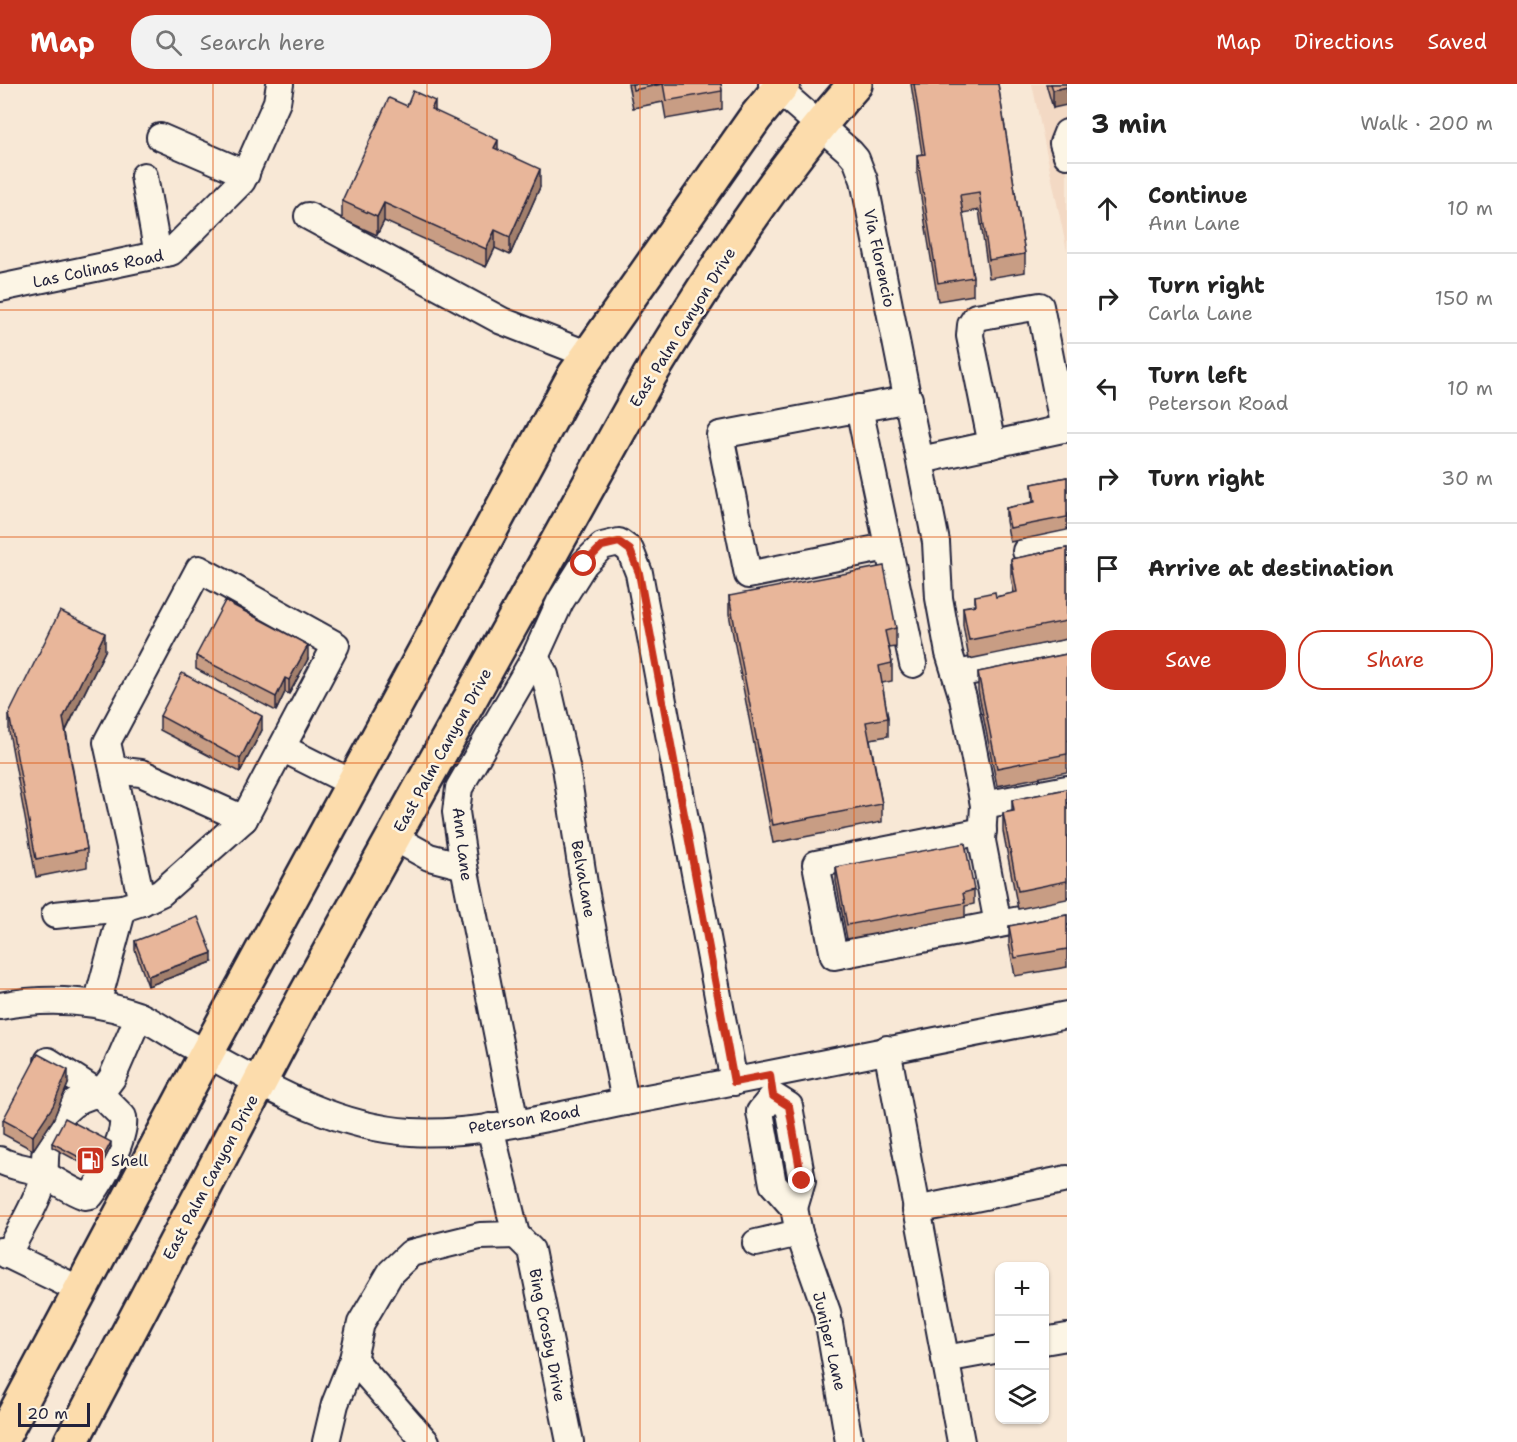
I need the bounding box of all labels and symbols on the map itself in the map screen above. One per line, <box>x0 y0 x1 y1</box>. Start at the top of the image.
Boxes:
street label: Via Florencio <box>859 207 900 309</box>
street label: East Palm Canyon Drive <box>625 243 740 411</box>
street label: Las Colinas Road <box>31 244 165 293</box>
route start <box>570 550 596 576</box>
street label: East Palm Canyon Drive <box>389 664 496 836</box>
street label: Ann Lane <box>448 806 477 882</box>
street label: BelvaLane <box>566 839 601 919</box>
street label: East Palm Canyon Drive <box>158 1091 263 1264</box>
street label: Peterson Road <box>467 1100 581 1139</box>
fuel station icon: Shell <box>74 1144 106 1176</box>
place label: Shell <box>111 1150 148 1171</box>
route end <box>788 1167 814 1193</box>
street label: Bing Crosby Drive <box>524 1267 571 1403</box>
street label: Juniper Lane <box>808 1290 851 1393</box>
scale bar <box>18 1400 90 1428</box>

